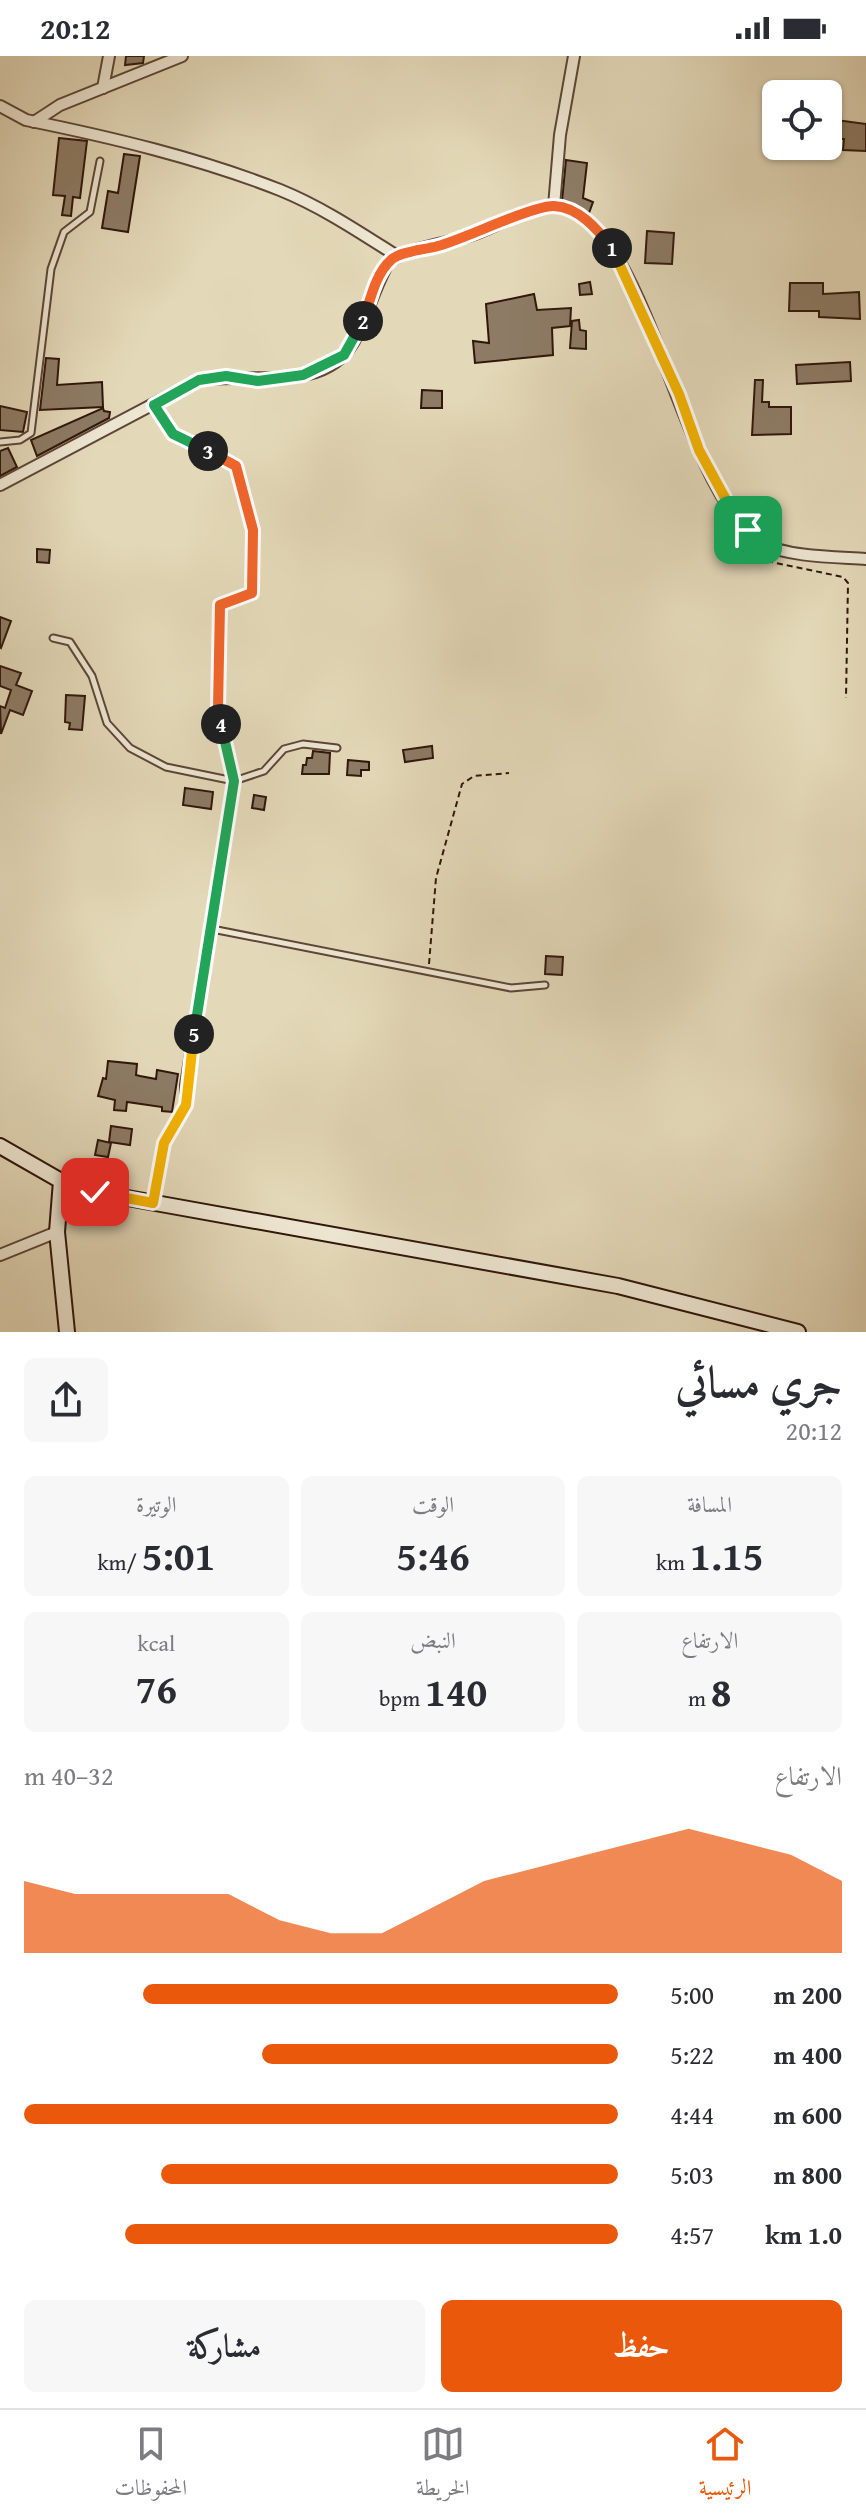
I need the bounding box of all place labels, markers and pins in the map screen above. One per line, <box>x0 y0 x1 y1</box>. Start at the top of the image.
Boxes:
pin: 1 <box>592 228 632 268</box>
pin: 2 <box>343 301 383 341</box>
pin: 3 <box>188 431 228 471</box>
pin <box>714 496 782 564</box>
pin: 4 <box>201 704 241 744</box>
pin: 5 <box>174 1014 214 1054</box>
pin <box>61 1158 129 1226</box>

